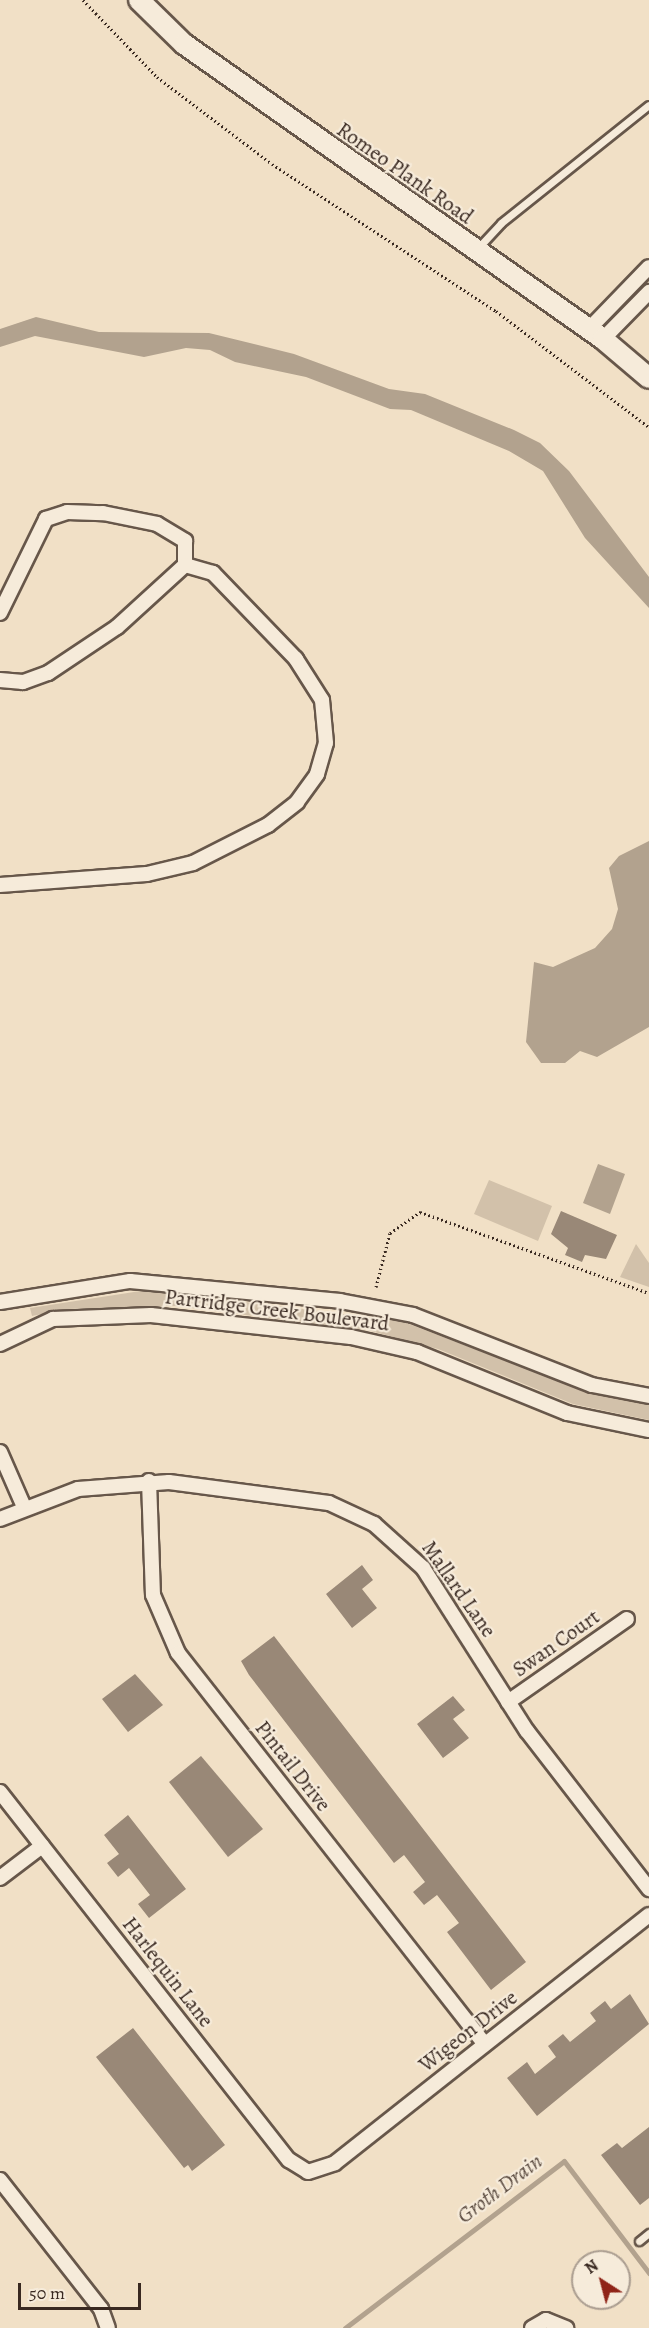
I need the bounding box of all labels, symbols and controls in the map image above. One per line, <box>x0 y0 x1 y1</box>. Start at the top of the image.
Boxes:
street label: Romeo Plank Road <box>332 117 478 229</box>
street label: Partridge Creek Boulevard <box>163 1284 391 1336</box>
street label: Mallard Lane <box>417 1536 501 1642</box>
street label: Swan Court <box>508 1604 604 1682</box>
street label: Pintail Drive <box>250 1716 336 1816</box>
street label: Harlequin Lane <box>117 1912 219 2032</box>
street label: Wigeon Drive <box>414 1985 522 2077</box>
water label: Groth Drain <box>452 2148 548 2230</box>
north arrow <box>571 2250 631 2310</box>
text: N <box>580 2255 603 2279</box>
scale bar <box>21 2271 144 2309</box>
text: 50 m <box>29 2281 65 2305</box>

